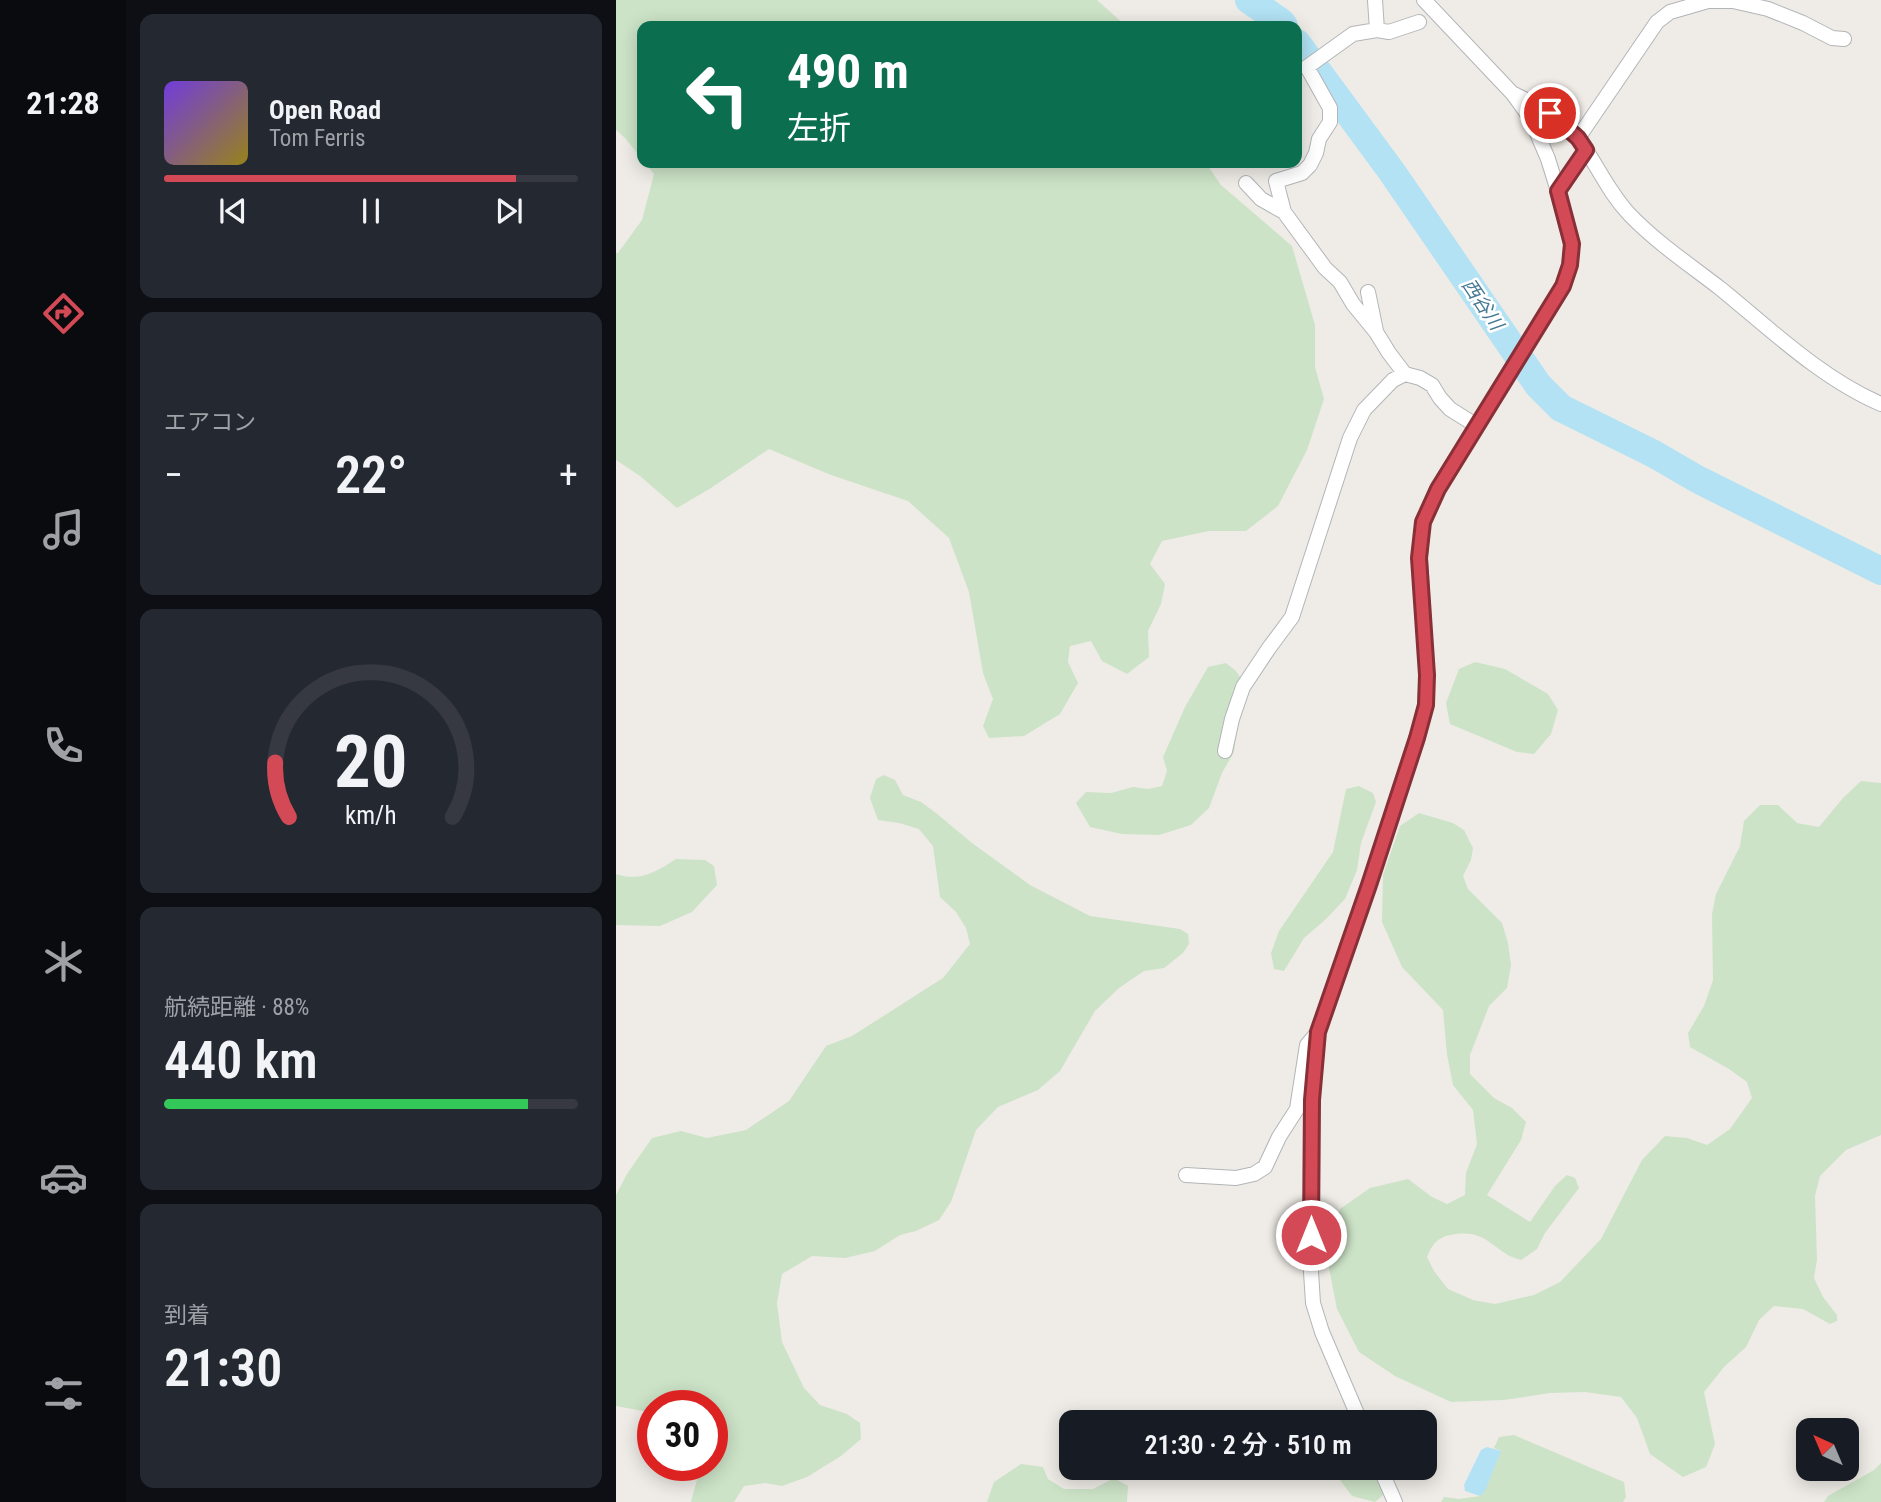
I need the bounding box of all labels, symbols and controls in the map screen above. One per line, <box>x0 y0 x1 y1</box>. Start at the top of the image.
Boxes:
text: 490 m <box>787 43 909 100</box>
icon: left <box>672 49 763 140</box>
pin <box>1520 83 1580 143</box>
text: 21:28 <box>26 84 100 122</box>
icon: arrive <box>1531 94 1569 132</box>
text: Open Road <box>269 95 381 125</box>
text: 左折 <box>787 109 851 147</box>
text: Tom Ferris <box>269 125 365 152</box>
icon: previous <box>214 192 252 230</box>
icon: pause <box>352 192 390 230</box>
icon: next <box>490 192 528 230</box>
water label: 西谷川 <box>1457 274 1509 336</box>
icon: directions <box>39 289 88 338</box>
text: エアコン <box>164 409 256 436</box>
text: 22° <box>335 445 407 506</box>
text: − <box>164 453 183 497</box>
text: + <box>559 453 578 497</box>
icon: music <box>39 505 88 554</box>
text: 20 <box>334 719 408 805</box>
icon: phone <box>39 721 88 770</box>
text: km/h <box>345 801 397 830</box>
icon: climate <box>39 937 88 986</box>
text: 航続距離 · 88% <box>164 994 309 1021</box>
text: 440 km <box>164 1030 318 1091</box>
icon: car <box>39 1153 88 1202</box>
position arrow <box>1274 1198 1348 1272</box>
text: 到着 <box>164 1302 210 1329</box>
text: 21:30 <box>164 1338 282 1399</box>
icon: filters <box>39 1369 88 1418</box>
speed limit sign: 30 <box>637 1390 728 1481</box>
north arrow <box>1796 1418 1858 1480</box>
map controls <box>1796 1418 1859 1481</box>
text: 21:30 · 2 分 · 510 m <box>1144 1430 1352 1460</box>

